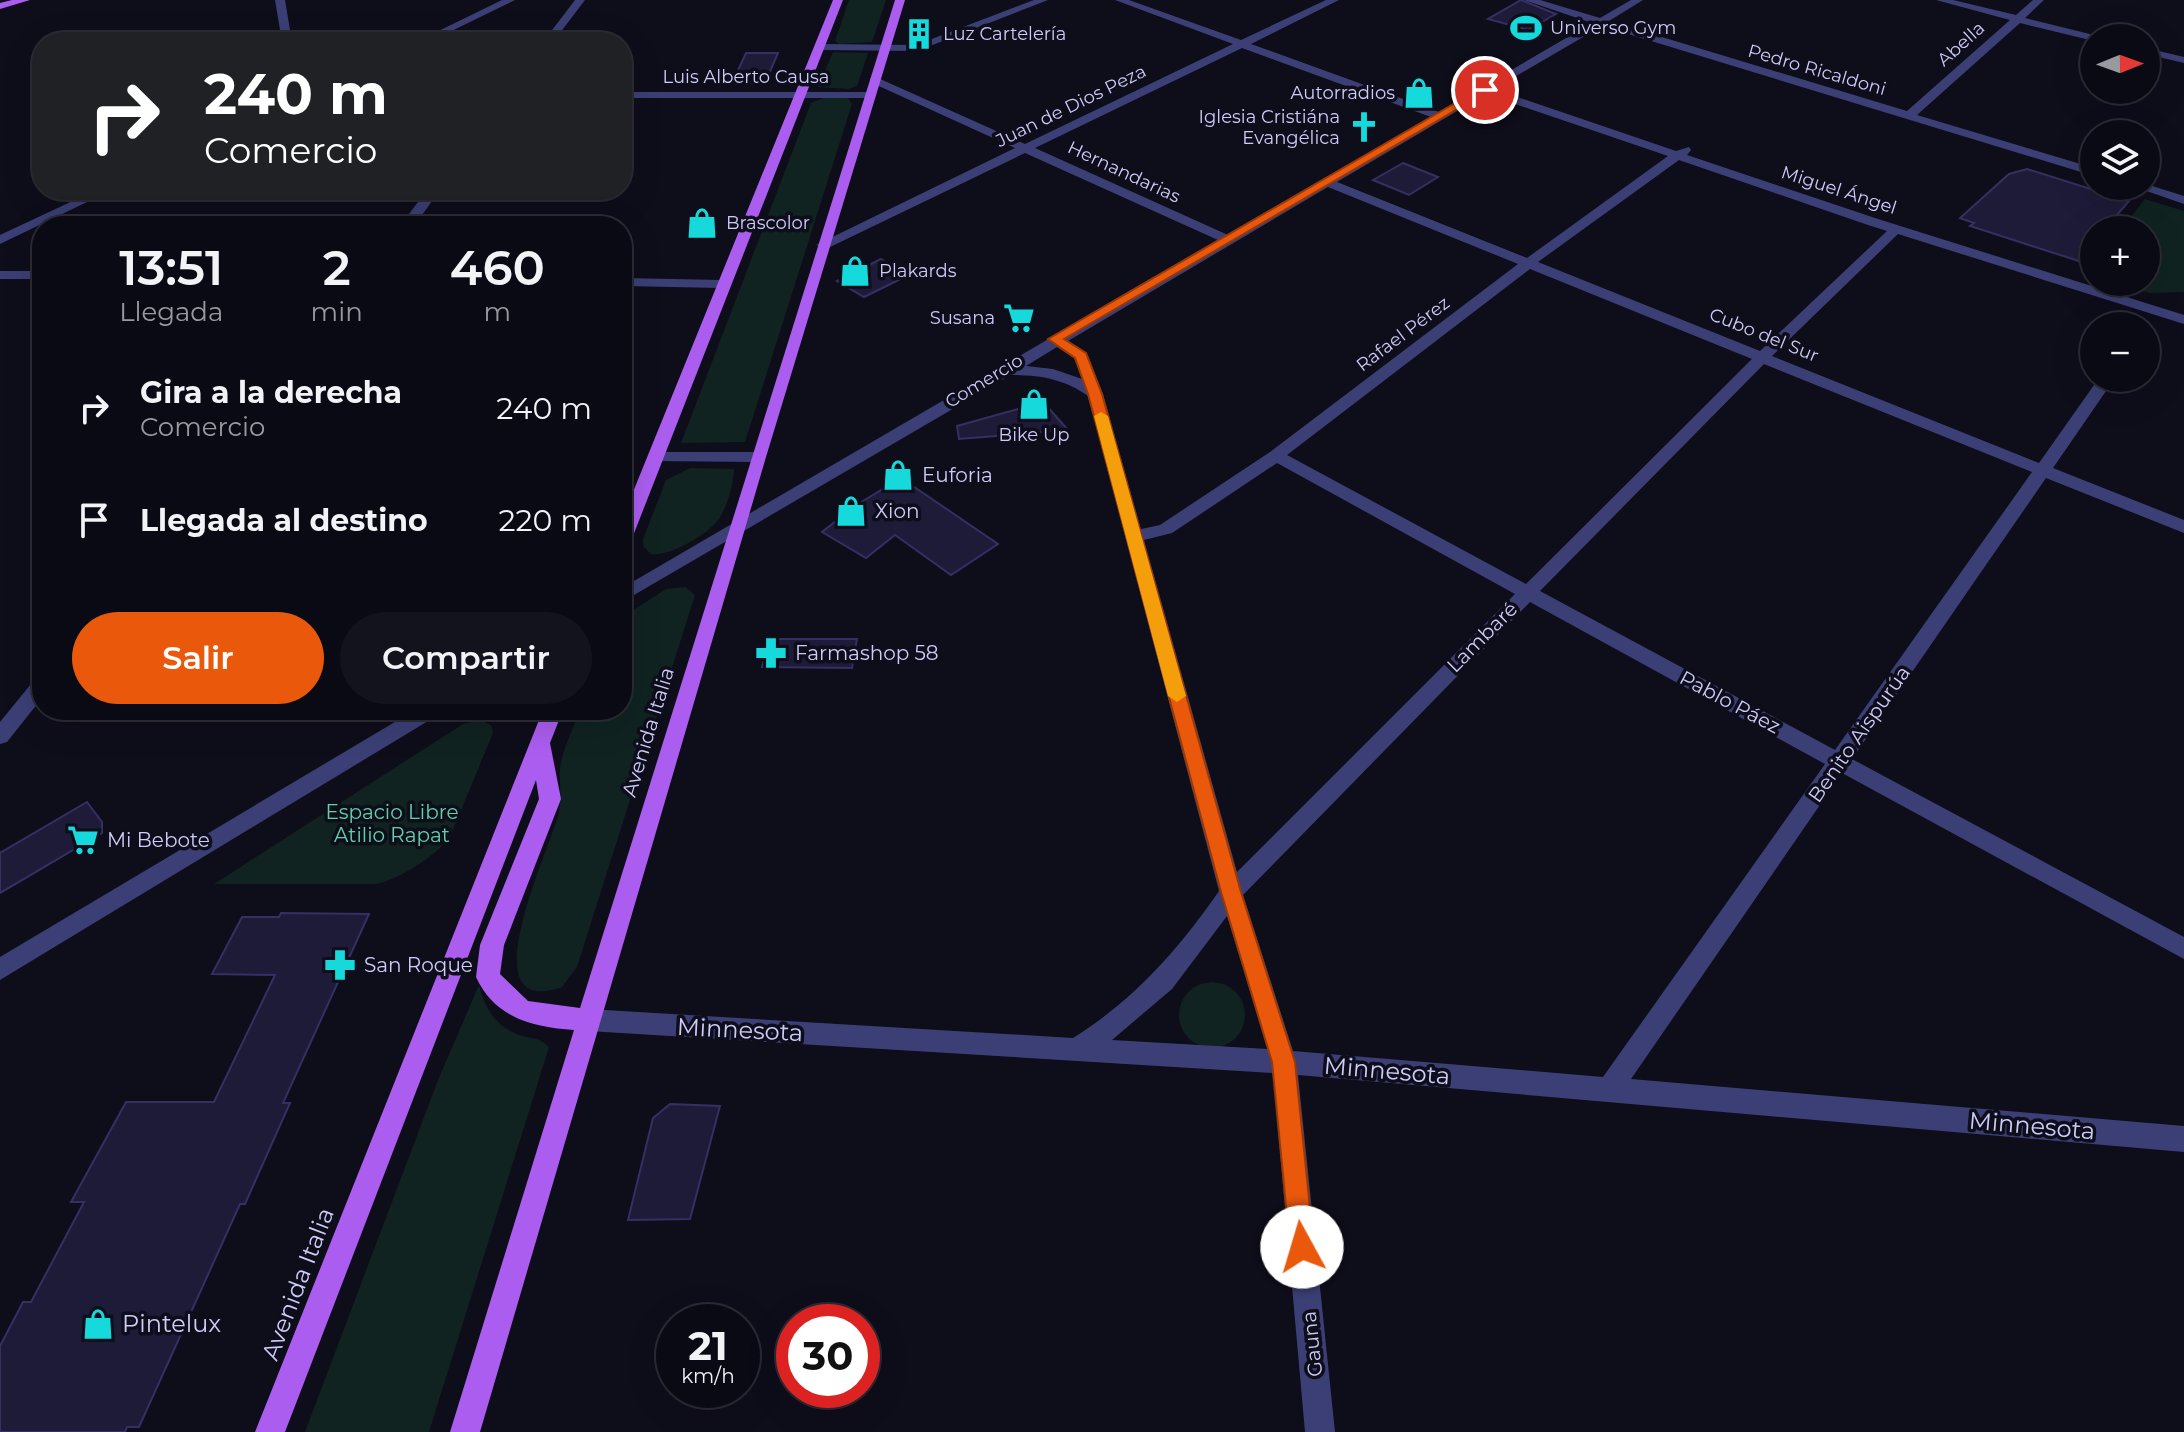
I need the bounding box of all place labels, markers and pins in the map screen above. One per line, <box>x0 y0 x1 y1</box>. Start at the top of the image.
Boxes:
sports icon: Universo Gym <box>1509 11 1543 45</box>
building icon: Luz Cartelería <box>902 17 936 51</box>
place label: Universo Gym <box>1550 17 1676 39</box>
place label: Luz Cartelería <box>943 23 1066 45</box>
pin <box>1451 56 1519 124</box>
shop icon: Autorradios <box>1402 76 1436 110</box>
place label: Autorradios <box>1291 82 1395 104</box>
place label: Iglesia Cristiána Evangélica <box>1199 106 1340 149</box>
church icon: Iglesia Cristiána Evangélica <box>1347 110 1381 144</box>
shop icon: Brascolor <box>685 206 719 240</box>
place label: Brascolor <box>726 212 810 234</box>
shop icon: Plakards <box>838 254 872 288</box>
place label: Plakards <box>879 260 957 282</box>
supermarket icon: Susana <box>1002 301 1036 335</box>
place label: Susana <box>930 307 995 329</box>
shop icon: Bike Up <box>1017 387 1051 421</box>
place label: Bike Up <box>999 424 1069 446</box>
shop icon: Euforia <box>881 458 915 492</box>
place label: Euforia <box>922 463 993 487</box>
shop icon: Xion <box>834 494 868 528</box>
place label: Xion <box>875 499 920 523</box>
pharmacy icon: Farmashop 58 <box>754 636 788 670</box>
place label: Farmashop 58 <box>795 641 939 665</box>
supermarket icon: Mi Bebote <box>66 823 100 857</box>
place label: Mi Bebote <box>107 828 210 852</box>
pharmacy icon: San Roque <box>323 948 357 982</box>
place label: San Roque <box>364 953 473 977</box>
shop icon: Pintelux <box>81 1307 115 1341</box>
place label: Pintelux <box>122 1309 221 1338</box>

